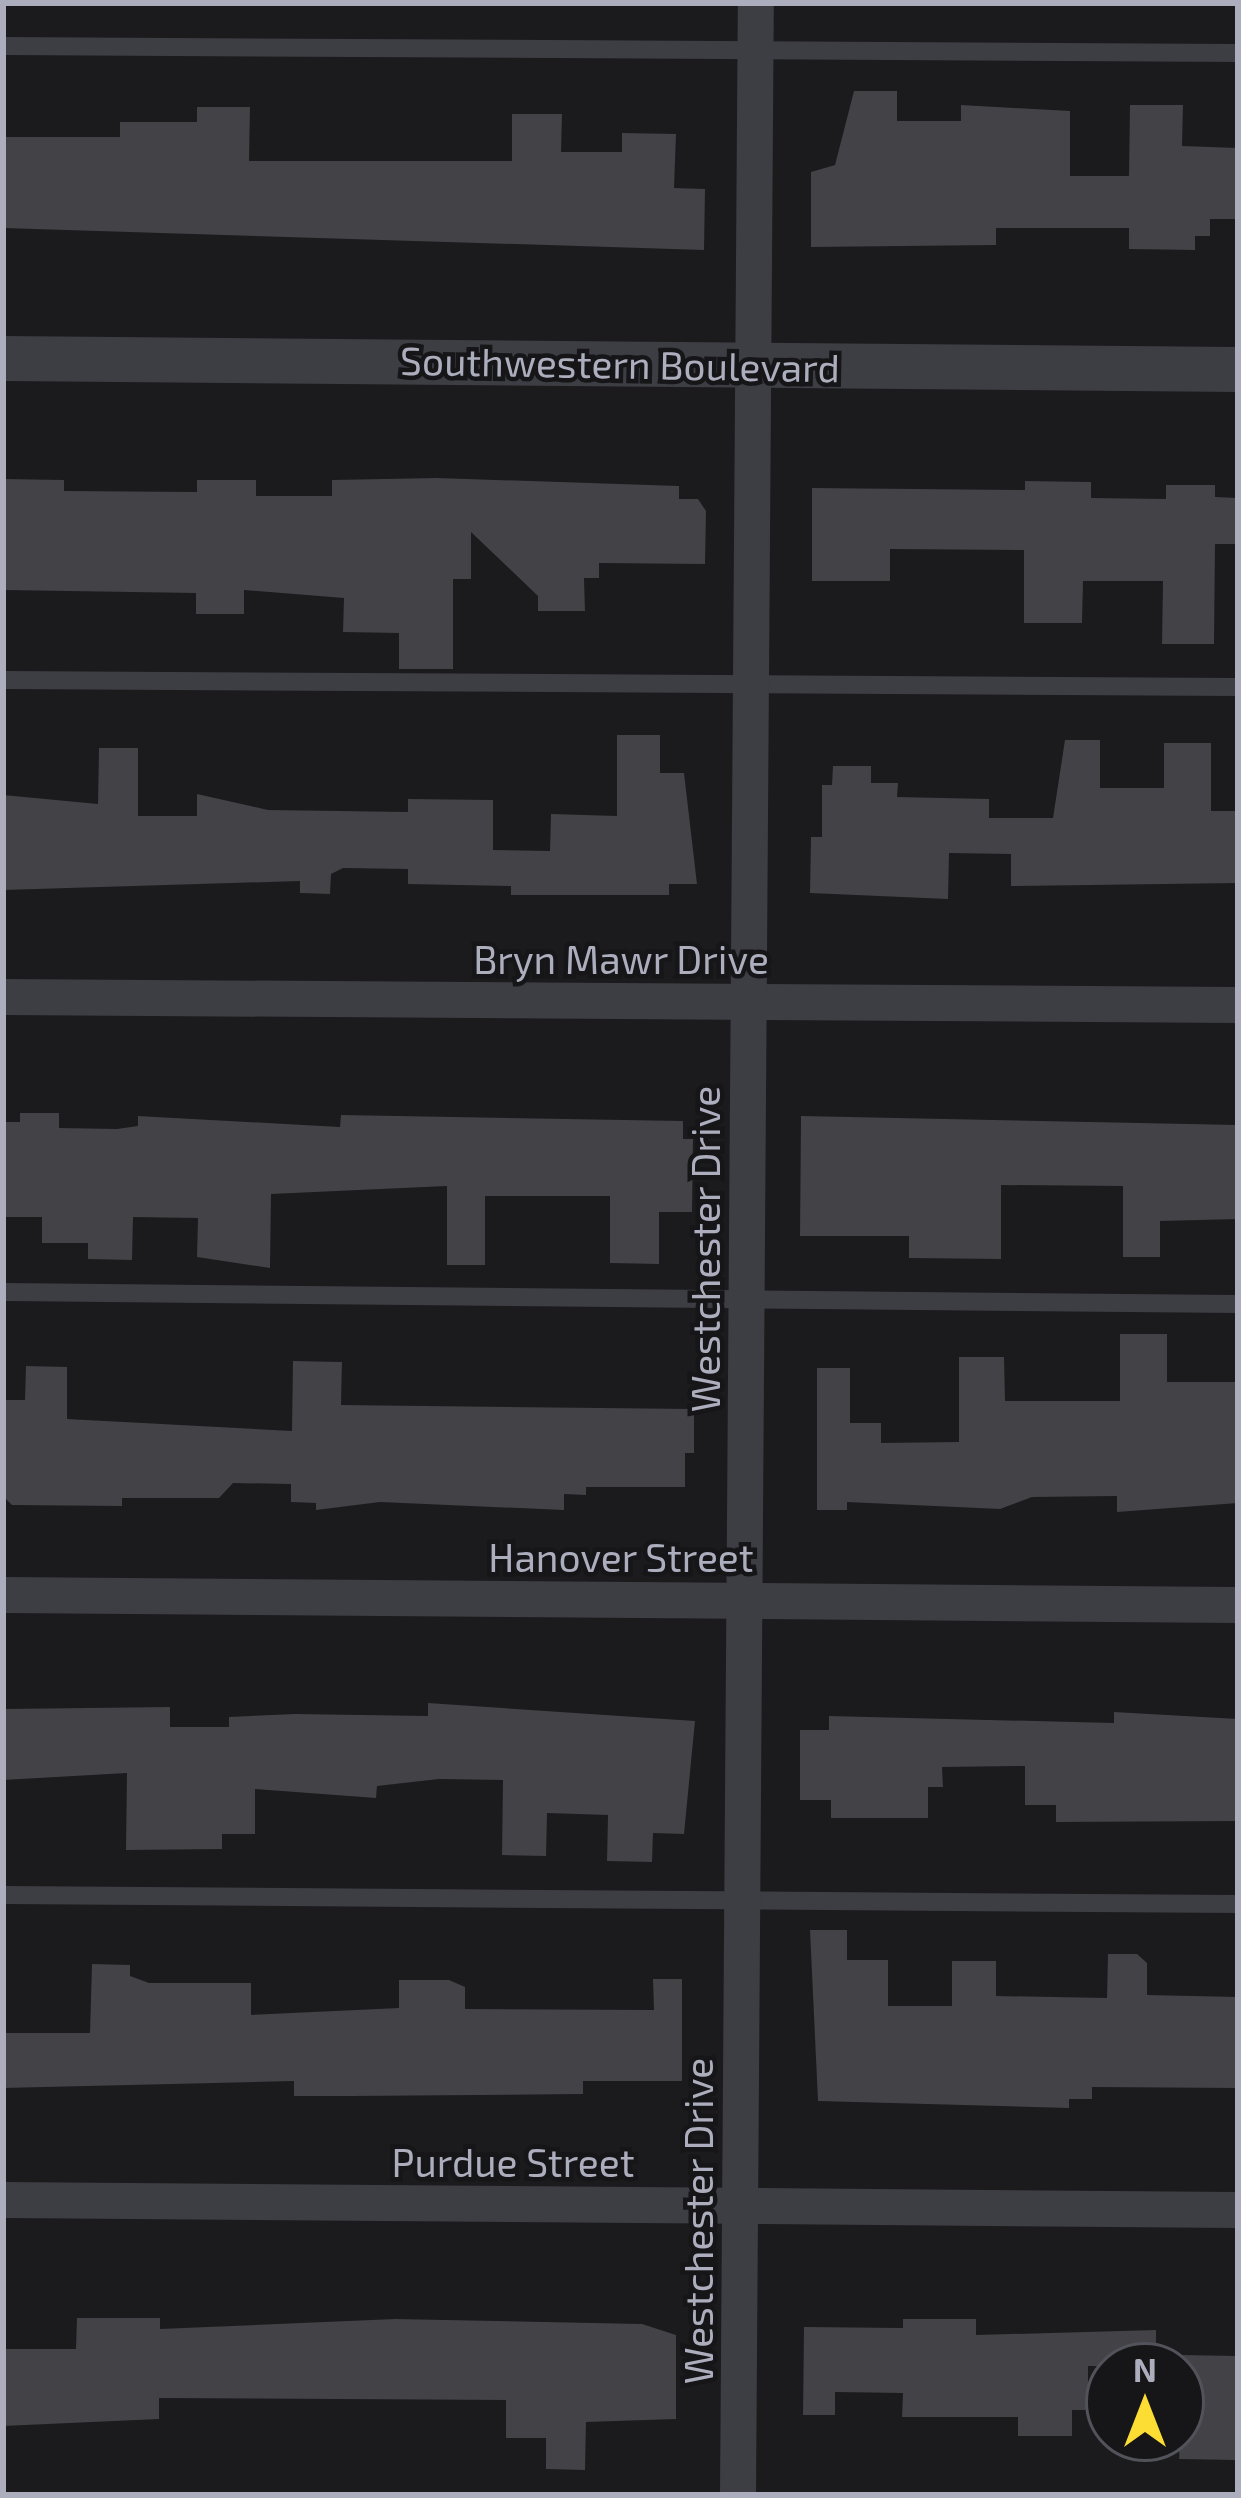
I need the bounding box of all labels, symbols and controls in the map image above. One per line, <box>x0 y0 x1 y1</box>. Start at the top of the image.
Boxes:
street label: Southwestern Boulevard <box>400 337 840 391</box>
street label: Bryn Mawr Drive <box>473 936 769 982</box>
street label: Westchester Drive <box>682 1085 728 1413</box>
street label: Hanover Street <box>488 1534 754 1580</box>
street label: Westchester Drive <box>675 2057 721 2385</box>
street label: Purdue Street <box>391 2139 635 2185</box>
north arrow <box>1085 2342 1205 2462</box>
text: N <box>1133 2349 1157 2389</box>

